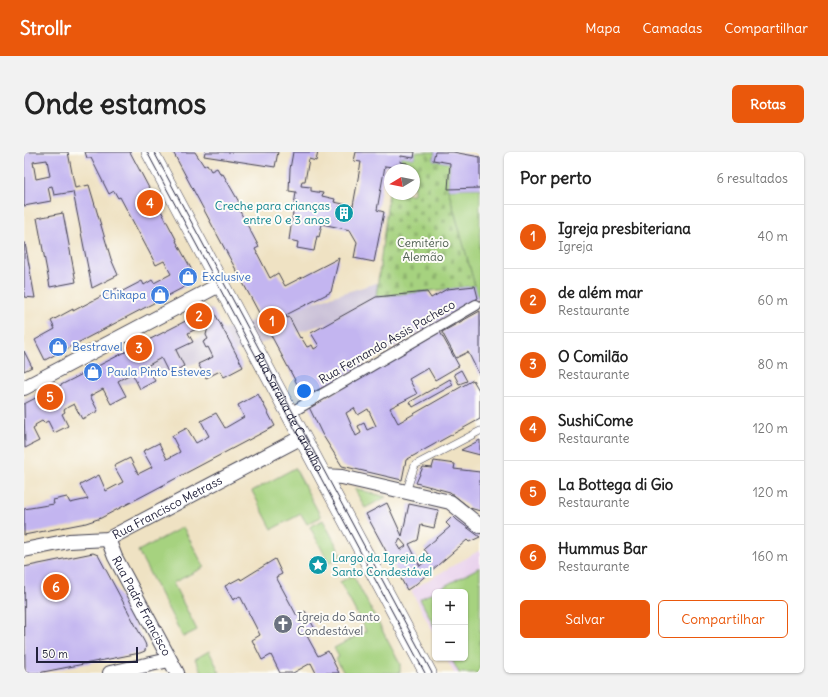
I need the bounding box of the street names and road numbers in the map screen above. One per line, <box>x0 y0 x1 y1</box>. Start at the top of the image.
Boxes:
street label: Rua Fernando Assis Pacheco <box>316 296 458 387</box>
street label: Rua Saraiva de Carvalho <box>252 350 327 474</box>
street label: Rua Francisco Metrass <box>110 472 224 542</box>
street label: Rua Padre Francisco <box>109 553 175 659</box>

